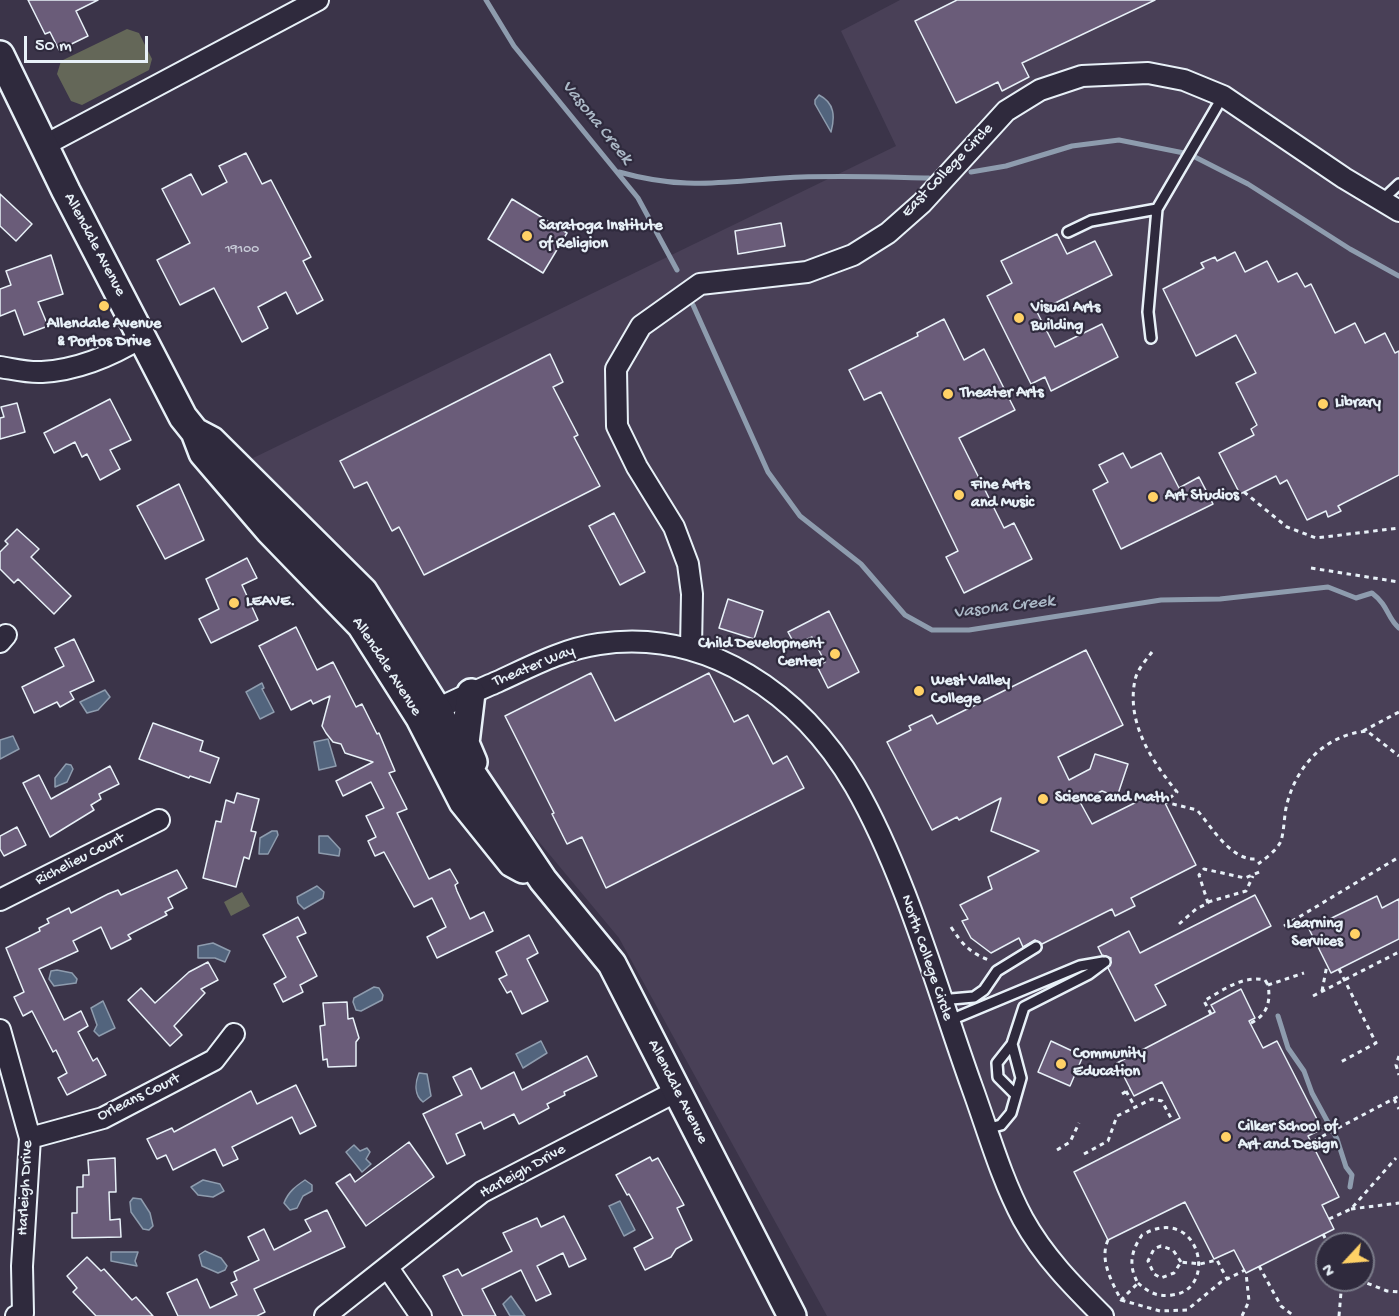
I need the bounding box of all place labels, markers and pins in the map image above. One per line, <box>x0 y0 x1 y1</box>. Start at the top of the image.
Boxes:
place label: Saratoga Institute of Religion <box>539 217 663 255</box>
marker: Saratoga Institute of Religion <box>520 229 534 243</box>
marker: Allendale Avenue & Portos Drive <box>97 299 111 313</box>
place label: Visual Arts Building <box>1031 299 1100 337</box>
marker: Visual Arts Building <box>1012 311 1026 325</box>
place label: Allendale Avenue & Portos Drive <box>47 315 161 353</box>
place label: Theater Arts <box>960 384 1044 404</box>
marker: Theater Arts <box>941 387 955 401</box>
place label: Library <box>1335 394 1381 414</box>
marker: Library <box>1316 397 1330 411</box>
place label: Fine Arts and Music <box>971 476 1034 514</box>
place label: Art Studios <box>1165 487 1239 507</box>
marker: Fine Arts and Music <box>952 488 966 502</box>
marker: Art Studios <box>1146 490 1160 504</box>
place label: LEAVE. <box>246 593 295 613</box>
marker: LEAVE. <box>227 596 241 610</box>
place label: Child Development Center <box>698 635 823 673</box>
marker: Child Development Center <box>828 647 842 661</box>
place label: West Valley College <box>931 672 1010 710</box>
marker: West Valley College <box>912 684 926 698</box>
place label: Science and Math <box>1055 789 1169 809</box>
marker: Science and Math <box>1036 792 1050 806</box>
place label: Learning Services <box>1287 915 1343 953</box>
marker: Learning Services <box>1348 927 1362 941</box>
place label: Community Education <box>1073 1045 1146 1083</box>
marker: Community Education <box>1054 1057 1068 1071</box>
place label: Cilker School of Art and Design <box>1238 1118 1338 1156</box>
marker: Cilker School of Art and Design <box>1219 1130 1233 1144</box>

